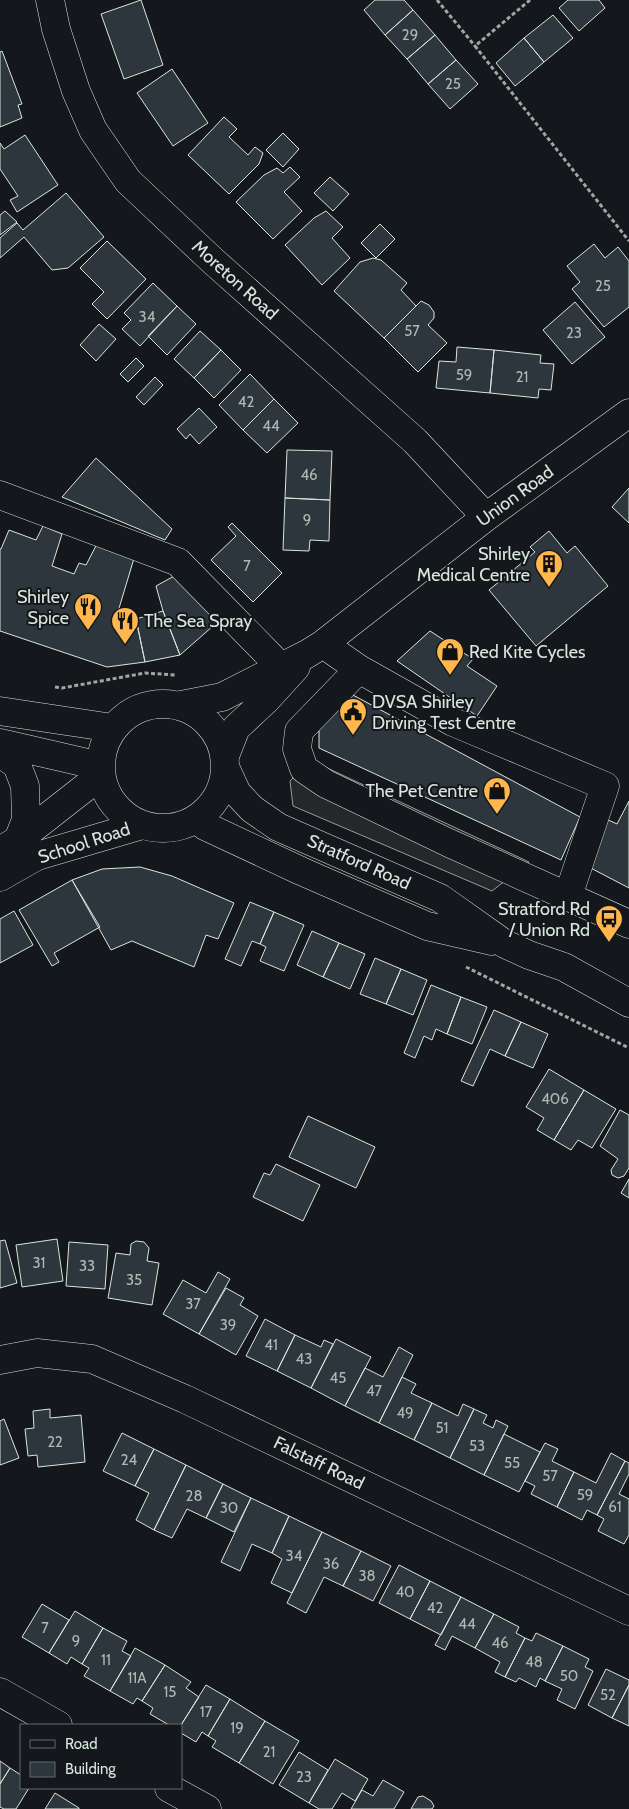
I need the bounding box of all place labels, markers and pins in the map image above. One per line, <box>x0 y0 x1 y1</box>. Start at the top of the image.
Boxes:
place label: Shirley Medical Centre <box>417 543 530 586</box>
building icon: Shirley Medical Centre <box>534 549 564 588</box>
place label: Shirley Spice <box>17 586 69 629</box>
restaurant icon: Shirley Spice <box>73 592 103 631</box>
restaurant icon: The Sea Spray <box>110 606 140 645</box>
place label: The Sea Spray <box>144 610 252 632</box>
shop icon: Red Kite Cycles <box>435 637 465 676</box>
place label: Red Kite Cycles <box>469 641 585 663</box>
place label: DVSA Shirley Driving Test Centre <box>372 691 516 734</box>
public building icon: DVSA Shirley Driving Test Centre <box>338 697 368 736</box>
shop icon: The Pet Centre <box>482 776 512 815</box>
place label: The Pet Centre <box>365 780 478 802</box>
place label: Stratford Rd / Union Rd <box>498 898 590 941</box>
bus stop icon: Stratford Rd / Union Rd <box>594 904 624 943</box>

